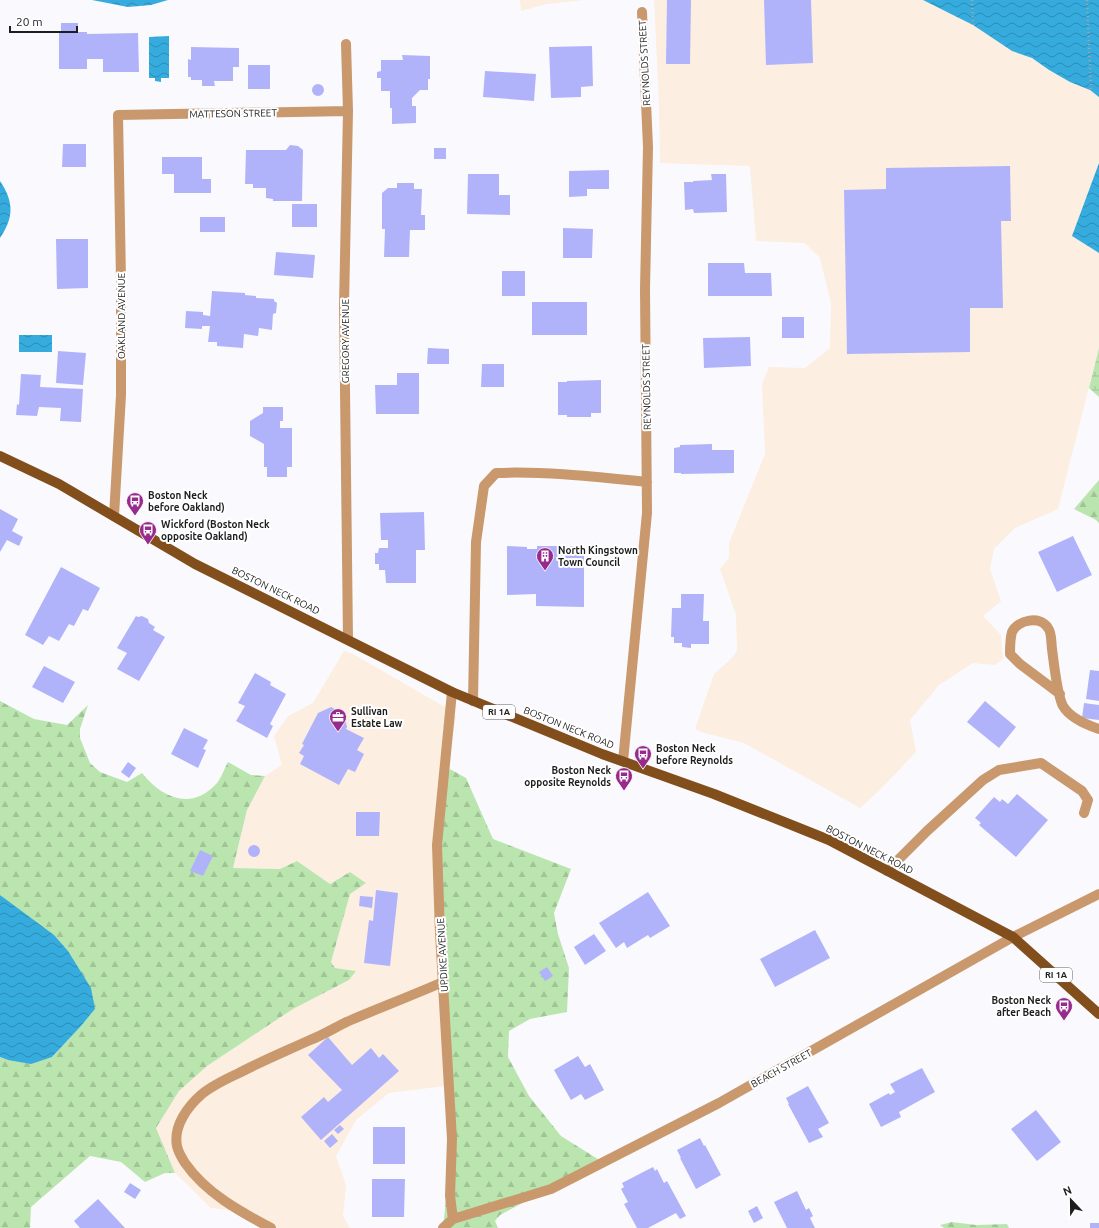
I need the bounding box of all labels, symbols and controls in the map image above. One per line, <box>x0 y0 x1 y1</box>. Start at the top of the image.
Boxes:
scale bar <box>10 8 77 34</box>
text: 20 m <box>16 15 43 28</box>
street label: REYNOLDS STREET <box>637 19 652 106</box>
street label: MATTESON STREET <box>189 107 277 120</box>
street label: OAKLAND AVENUE <box>116 273 127 359</box>
street label: GREGORY AVENUE <box>340 298 351 383</box>
street label: REYNOLDS STREET <box>640 343 653 430</box>
place label: Boston Neck before Oakland) <box>148 490 225 514</box>
bus stop icon: Boston Neck before Oakland) <box>125 491 145 516</box>
place label: Wickford (Boston Neck opposite Oakland) <box>161 519 270 543</box>
bus stop icon: Wickford (Boston Neck opposite Oakland) <box>138 520 158 545</box>
place label: North Kingstown Town Council <box>558 545 638 568</box>
building icon: North Kingstown Town Council <box>535 546 555 571</box>
street label: BOSTON NECK ROAD <box>230 564 322 617</box>
street label: BOSTON NECK ROAD <box>522 704 616 751</box>
road number: RI 1A <box>483 705 515 719</box>
place label: Sullivan Estate Law <box>351 706 402 729</box>
office icon: Sullivan Estate Law <box>328 707 348 732</box>
place label: Boston Neck before Reynolds <box>656 743 733 766</box>
bus stop icon: Boston Neck before Reynolds <box>633 744 653 769</box>
place label: Boston Neck opposite Reynolds <box>524 765 611 788</box>
bus stop icon: Boston Neck opposite Reynolds <box>614 766 634 791</box>
street label: BOSTON NECK ROAD <box>824 823 915 876</box>
street label: UPDIKE AVENUE <box>435 917 450 992</box>
road number: RI 1A <box>1040 968 1072 982</box>
place label: Boston Neck after Beach <box>991 995 1051 1018</box>
bus stop icon: Boston Neck after Beach <box>1054 996 1074 1021</box>
street label: BEACH STREET <box>749 1047 814 1090</box>
north arrow <box>1051 1180 1091 1220</box>
text: N <box>1061 1184 1073 1198</box>

